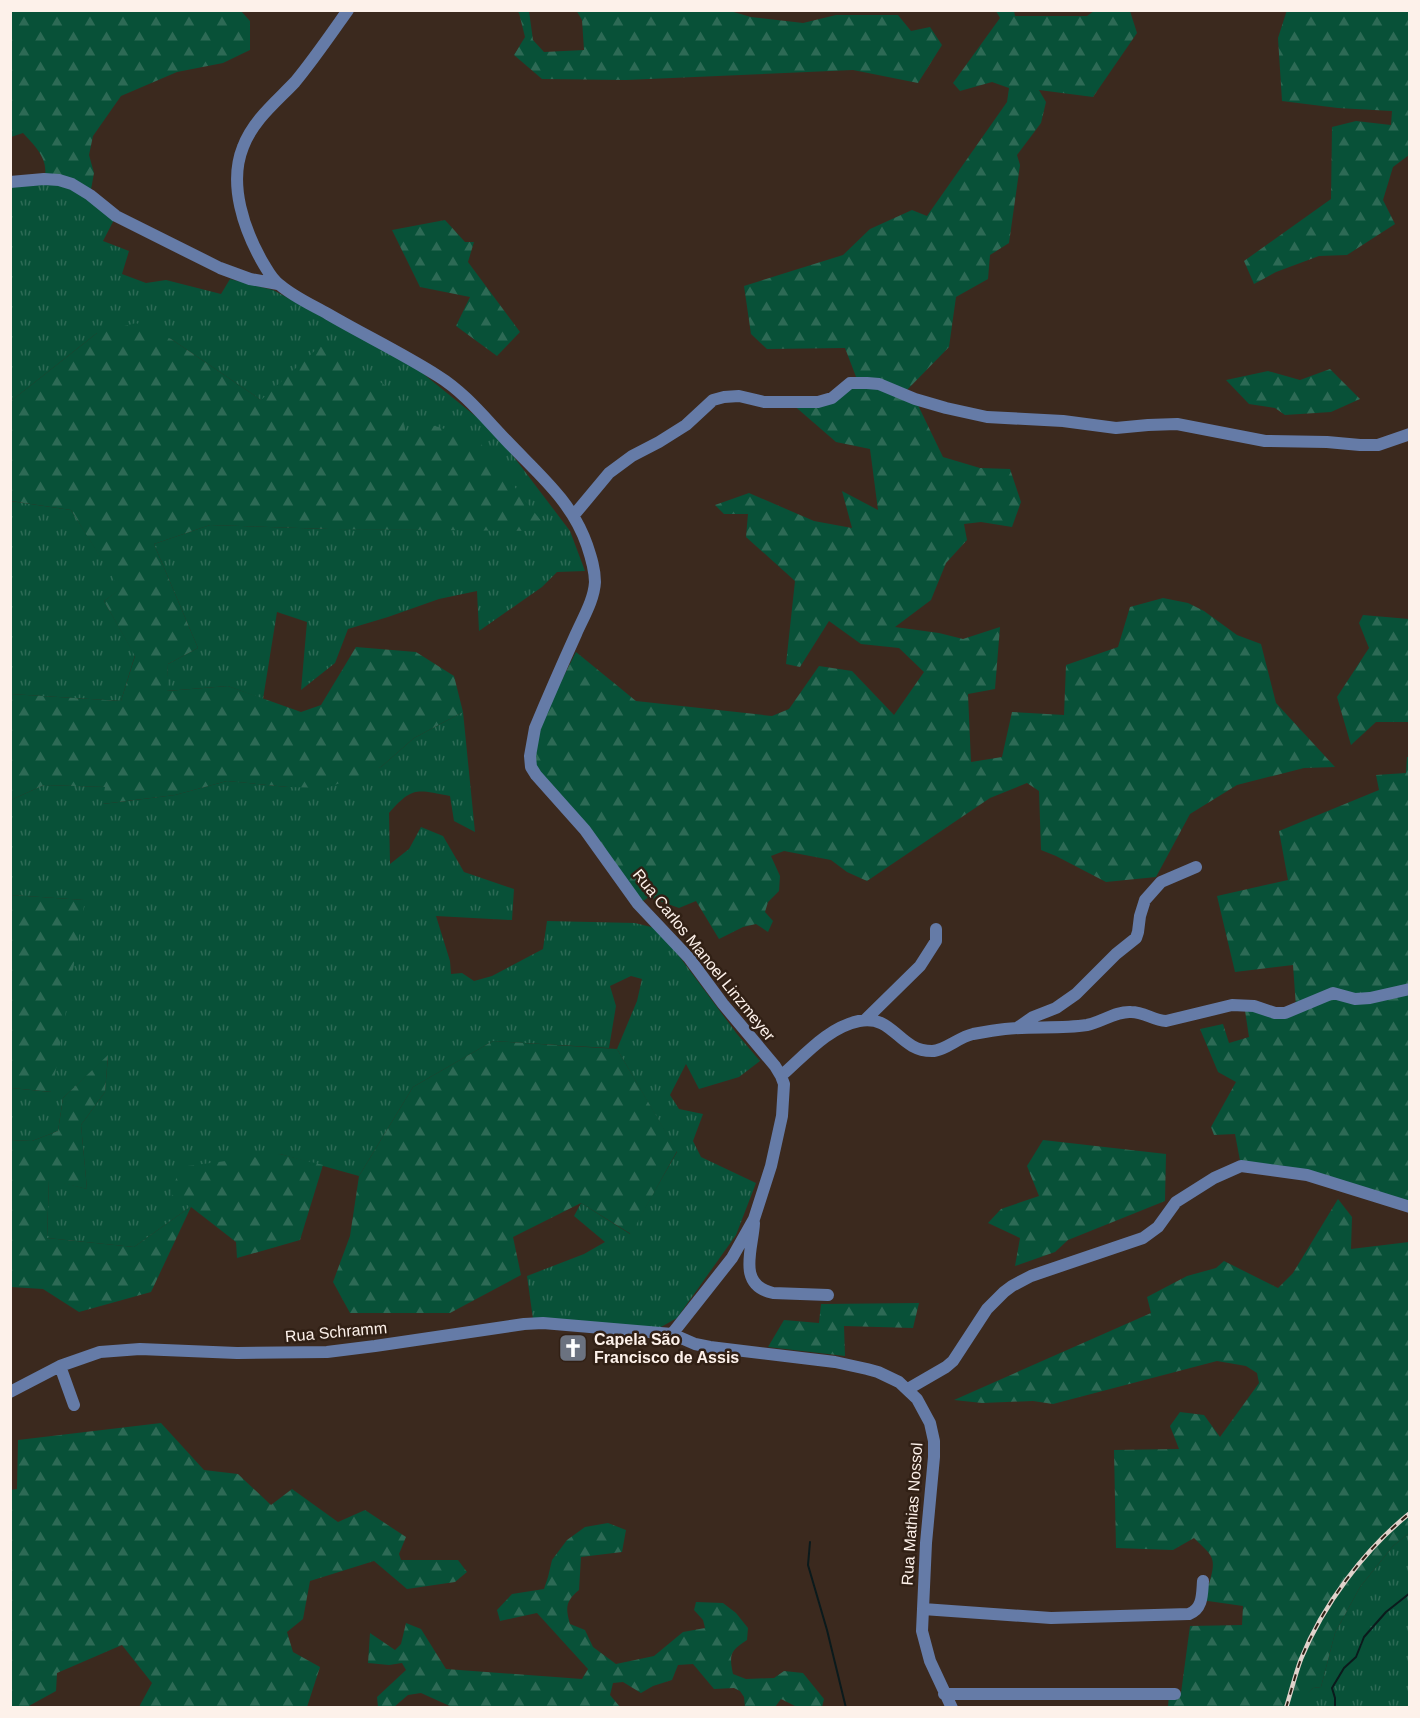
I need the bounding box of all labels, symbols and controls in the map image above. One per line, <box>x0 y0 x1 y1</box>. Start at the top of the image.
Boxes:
street label: Rua Carlos Manoel Linzmeyer <box>630 866 779 1044</box>
street label: Rua Schramm <box>284 1319 388 1345</box>
place label: Capela São Francisco de Assis <box>594 1331 739 1366</box>
church icon: Capela São Francisco de Assis <box>557 1332 589 1364</box>
street label: Rua Mathias Nossol <box>899 1442 925 1586</box>

